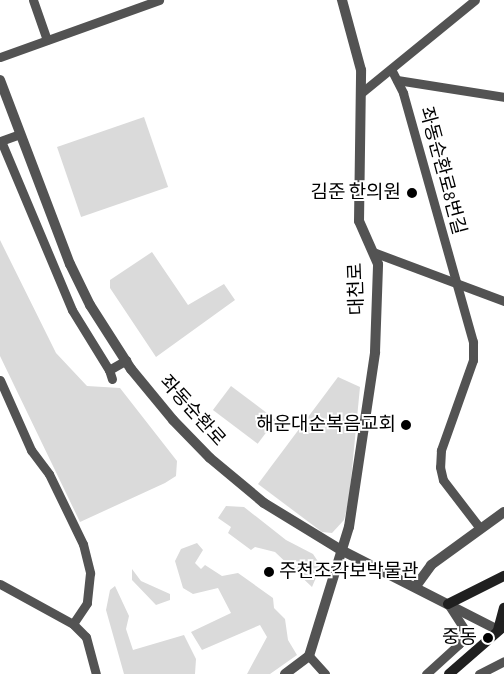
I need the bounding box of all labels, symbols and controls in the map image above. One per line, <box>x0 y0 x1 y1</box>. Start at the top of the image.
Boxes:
street label: 좌동순환로8번길 <box>414 105 470 237</box>
place label: 김준 한의원 <box>310 182 401 204</box>
marker: 김준 한의원 <box>405 186 419 200</box>
street label: 대천로 <box>345 262 369 316</box>
street label: 좌동순환로 <box>154 371 230 451</box>
place label: 해운대순복음교회 <box>256 414 396 436</box>
marker: 해운대순복음교회 <box>400 419 412 431</box>
place label: 주천조각보박물관 <box>279 561 419 583</box>
marker: 주천조각보박물관 <box>263 566 275 578</box>
place label: 중동 <box>442 627 477 649</box>
marker: 중동 <box>481 631 495 645</box>

